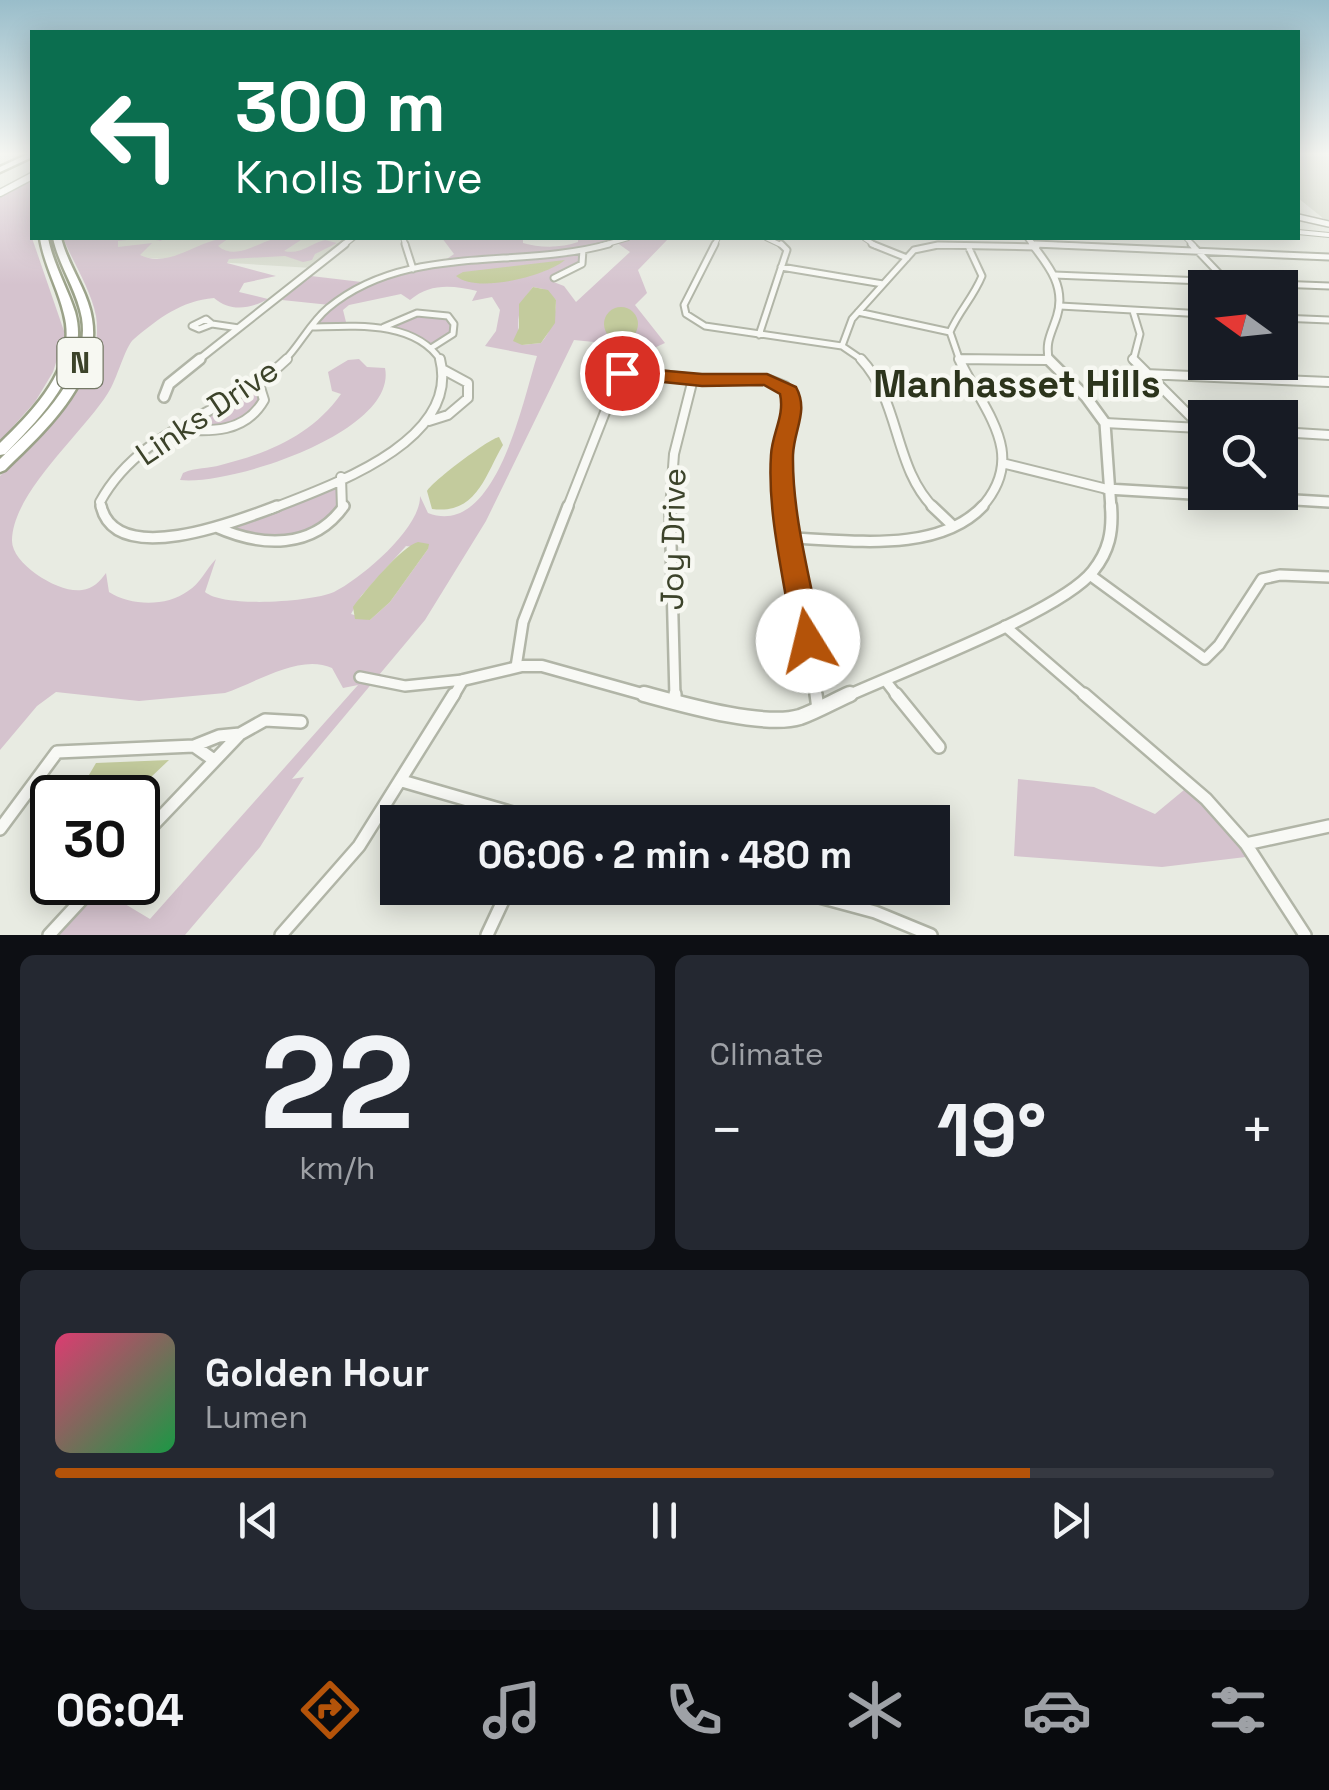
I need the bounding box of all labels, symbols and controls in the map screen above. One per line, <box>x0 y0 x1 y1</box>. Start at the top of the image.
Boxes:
text: 300 m <box>235 62 446 151</box>
icon: left <box>70 70 200 200</box>
text: Knolls Drive <box>235 149 483 206</box>
north arrow <box>1188 270 1298 380</box>
map controls <box>1188 270 1298 510</box>
pin <box>580 331 665 416</box>
road number: N <box>58 338 102 388</box>
icon: arrive <box>595 346 650 401</box>
street label: Links Drive <box>128 350 286 474</box>
district label: Manhasset Hills <box>873 360 1161 408</box>
button: search <box>1188 400 1298 510</box>
street label: Joy Drive <box>652 467 694 611</box>
position arrow <box>756 589 860 693</box>
speed limit sign: 30 <box>30 775 160 905</box>
text: 06:06 · 2 min · 480 m <box>478 831 852 879</box>
text: 22 <box>260 1000 414 1166</box>
text: Climate <box>710 1034 824 1074</box>
text: 19° <box>937 1082 1047 1178</box>
text: − <box>710 1095 744 1165</box>
text: + <box>1240 1095 1274 1165</box>
text: km/h <box>299 1148 375 1188</box>
text: Golden Hour <box>205 1349 429 1397</box>
text: Lumen <box>205 1397 308 1437</box>
icon: previous <box>231 1493 286 1548</box>
icon: pause <box>637 1493 692 1548</box>
icon: next <box>1043 1493 1098 1548</box>
icon: directions <box>295 1675 365 1745</box>
icon: music <box>477 1675 547 1745</box>
icon: phone <box>659 1675 729 1745</box>
icon: climate <box>840 1675 910 1745</box>
icon: car <box>1022 1675 1092 1745</box>
icon: filters <box>1203 1675 1273 1745</box>
text: 06:04 <box>56 1682 184 1739</box>

